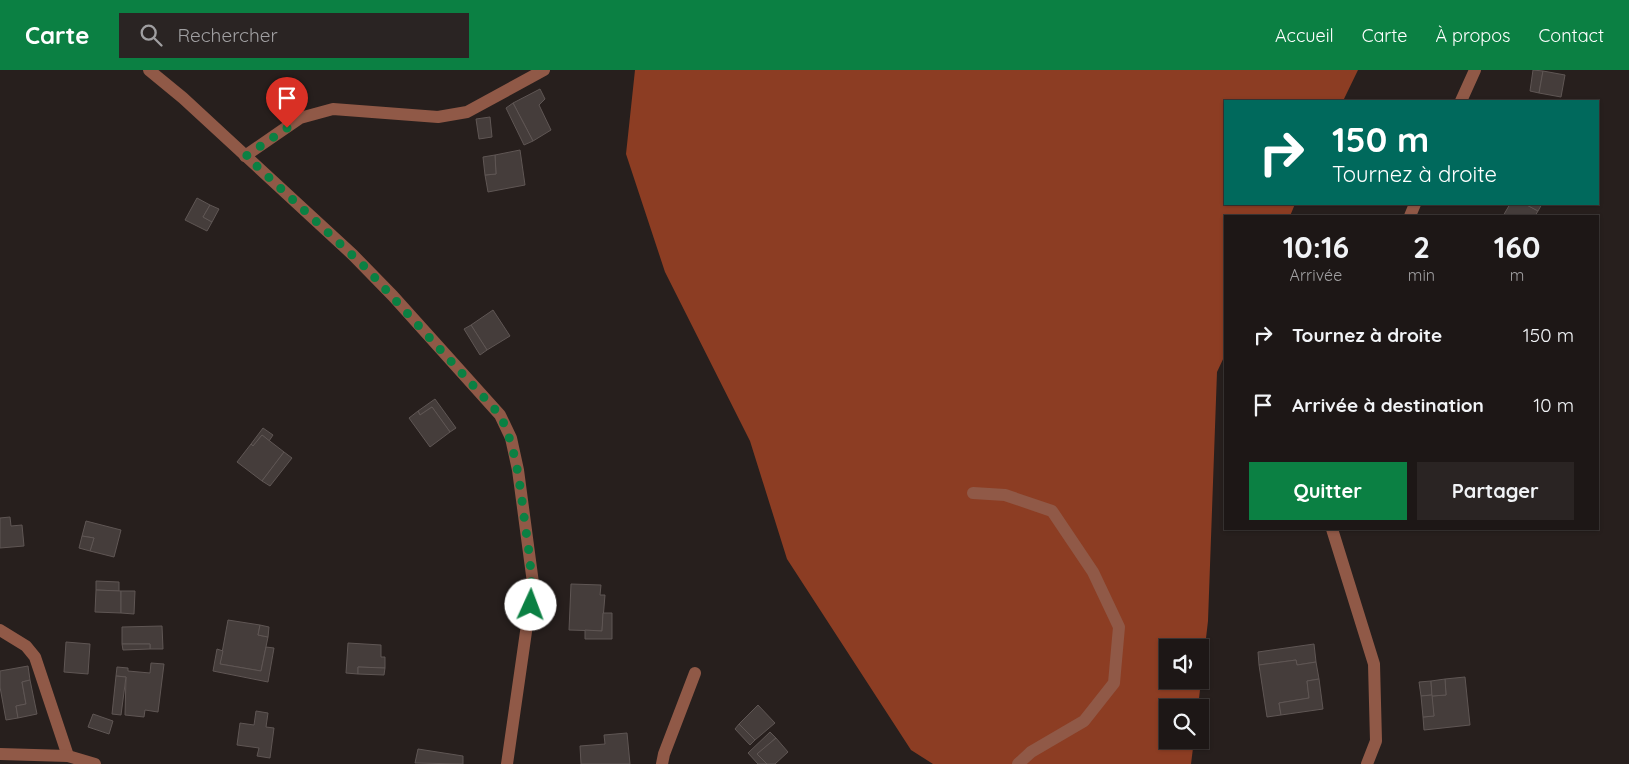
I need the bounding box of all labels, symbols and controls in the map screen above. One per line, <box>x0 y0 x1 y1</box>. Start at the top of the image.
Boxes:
search box <box>119 13 469 58</box>
text: Carte <box>25 20 89 50</box>
icon: search <box>137 21 165 49</box>
text: Rechercher <box>177 23 278 47</box>
text: Accueil <box>1275 24 1334 47</box>
text: Carte <box>1362 24 1407 47</box>
text: À propos <box>1435 24 1511 47</box>
text: Contact <box>1539 24 1604 47</box>
pin <box>266 77 308 128</box>
icon: arrive <box>273 84 301 112</box>
text: 150 m <box>1332 117 1429 161</box>
icon: right <box>1249 120 1314 185</box>
text: Tournez à droite <box>1332 160 1497 188</box>
text: 10:16 <box>1283 228 1349 266</box>
text: 2 <box>1413 228 1430 266</box>
text: 160 <box>1494 228 1540 266</box>
text: Arrivée <box>1290 265 1342 285</box>
text: min <box>1408 265 1435 285</box>
text: m <box>1510 265 1524 285</box>
icon: right <box>1249 321 1277 349</box>
text: Tournez à droite <box>1292 323 1442 347</box>
text: 150 m <box>1523 323 1574 347</box>
icon: arrive <box>1249 391 1277 419</box>
text: Arrivée à destination <box>1292 393 1484 417</box>
text: 10 m <box>1533 393 1574 417</box>
button: Quitter <box>1249 462 1407 520</box>
button: Partager <box>1417 462 1574 520</box>
position arrow <box>504 578 556 630</box>
map controls <box>1159 639 1209 749</box>
button: sound <box>1159 639 1209 689</box>
button: search <box>1159 699 1209 749</box>

